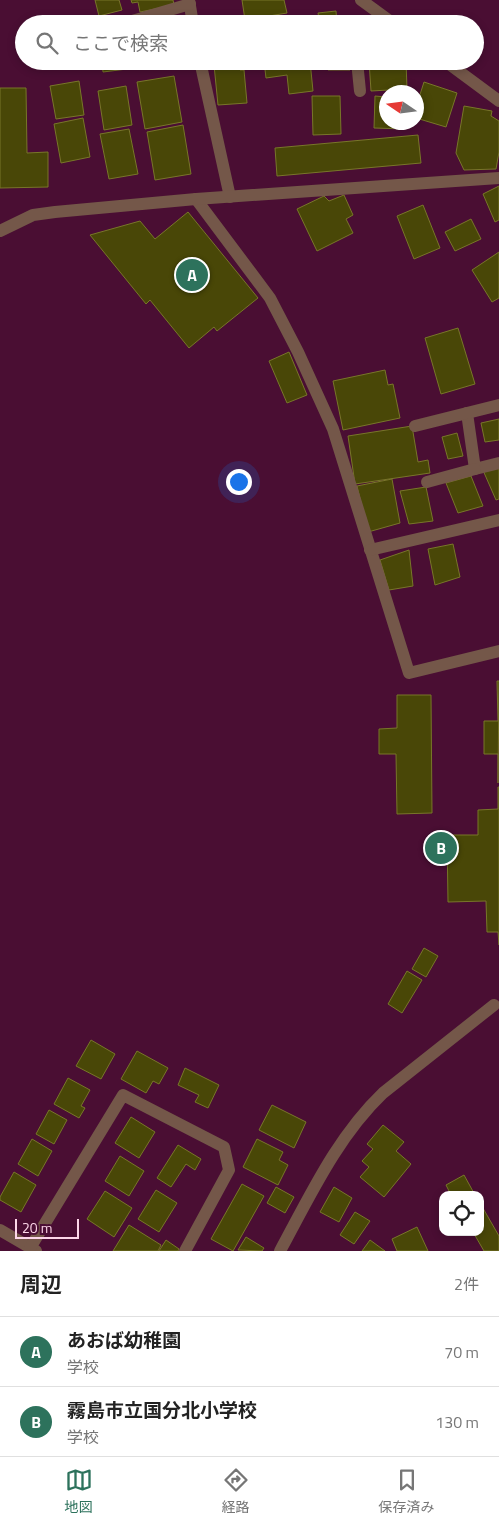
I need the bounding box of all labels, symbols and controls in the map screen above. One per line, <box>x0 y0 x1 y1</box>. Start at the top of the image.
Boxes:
search box <box>15 15 484 70</box>
text: ここで検索 <box>73 28 168 57</box>
icon: search <box>33 29 61 57</box>
north arrow <box>379 85 424 130</box>
pin: A <box>176 256 208 294</box>
your location <box>226 469 252 495</box>
pin: B <box>425 829 457 867</box>
map controls <box>439 1191 484 1236</box>
button: locate <box>439 1191 484 1236</box>
scale bar <box>15 1216 79 1239</box>
text: 20 m <box>22 1217 52 1238</box>
text: 周辺 <box>20 1268 62 1300</box>
text: 2件 <box>454 1272 479 1296</box>
text: あおば幼稚園 <box>67 1325 181 1354</box>
text: A <box>31 1340 41 1364</box>
text: 70 m <box>444 1340 479 1364</box>
text: 学校 <box>67 1355 99 1379</box>
text: 霧島市立国分北小学校 <box>67 1395 257 1424</box>
text: B <box>31 1410 41 1434</box>
text: 130 m <box>435 1410 479 1434</box>
text: 学校 <box>67 1425 99 1449</box>
tab: 地図 <box>65 1466 93 1517</box>
tab: 経路 <box>222 1466 250 1517</box>
tab: 保存済み <box>379 1466 435 1517</box>

